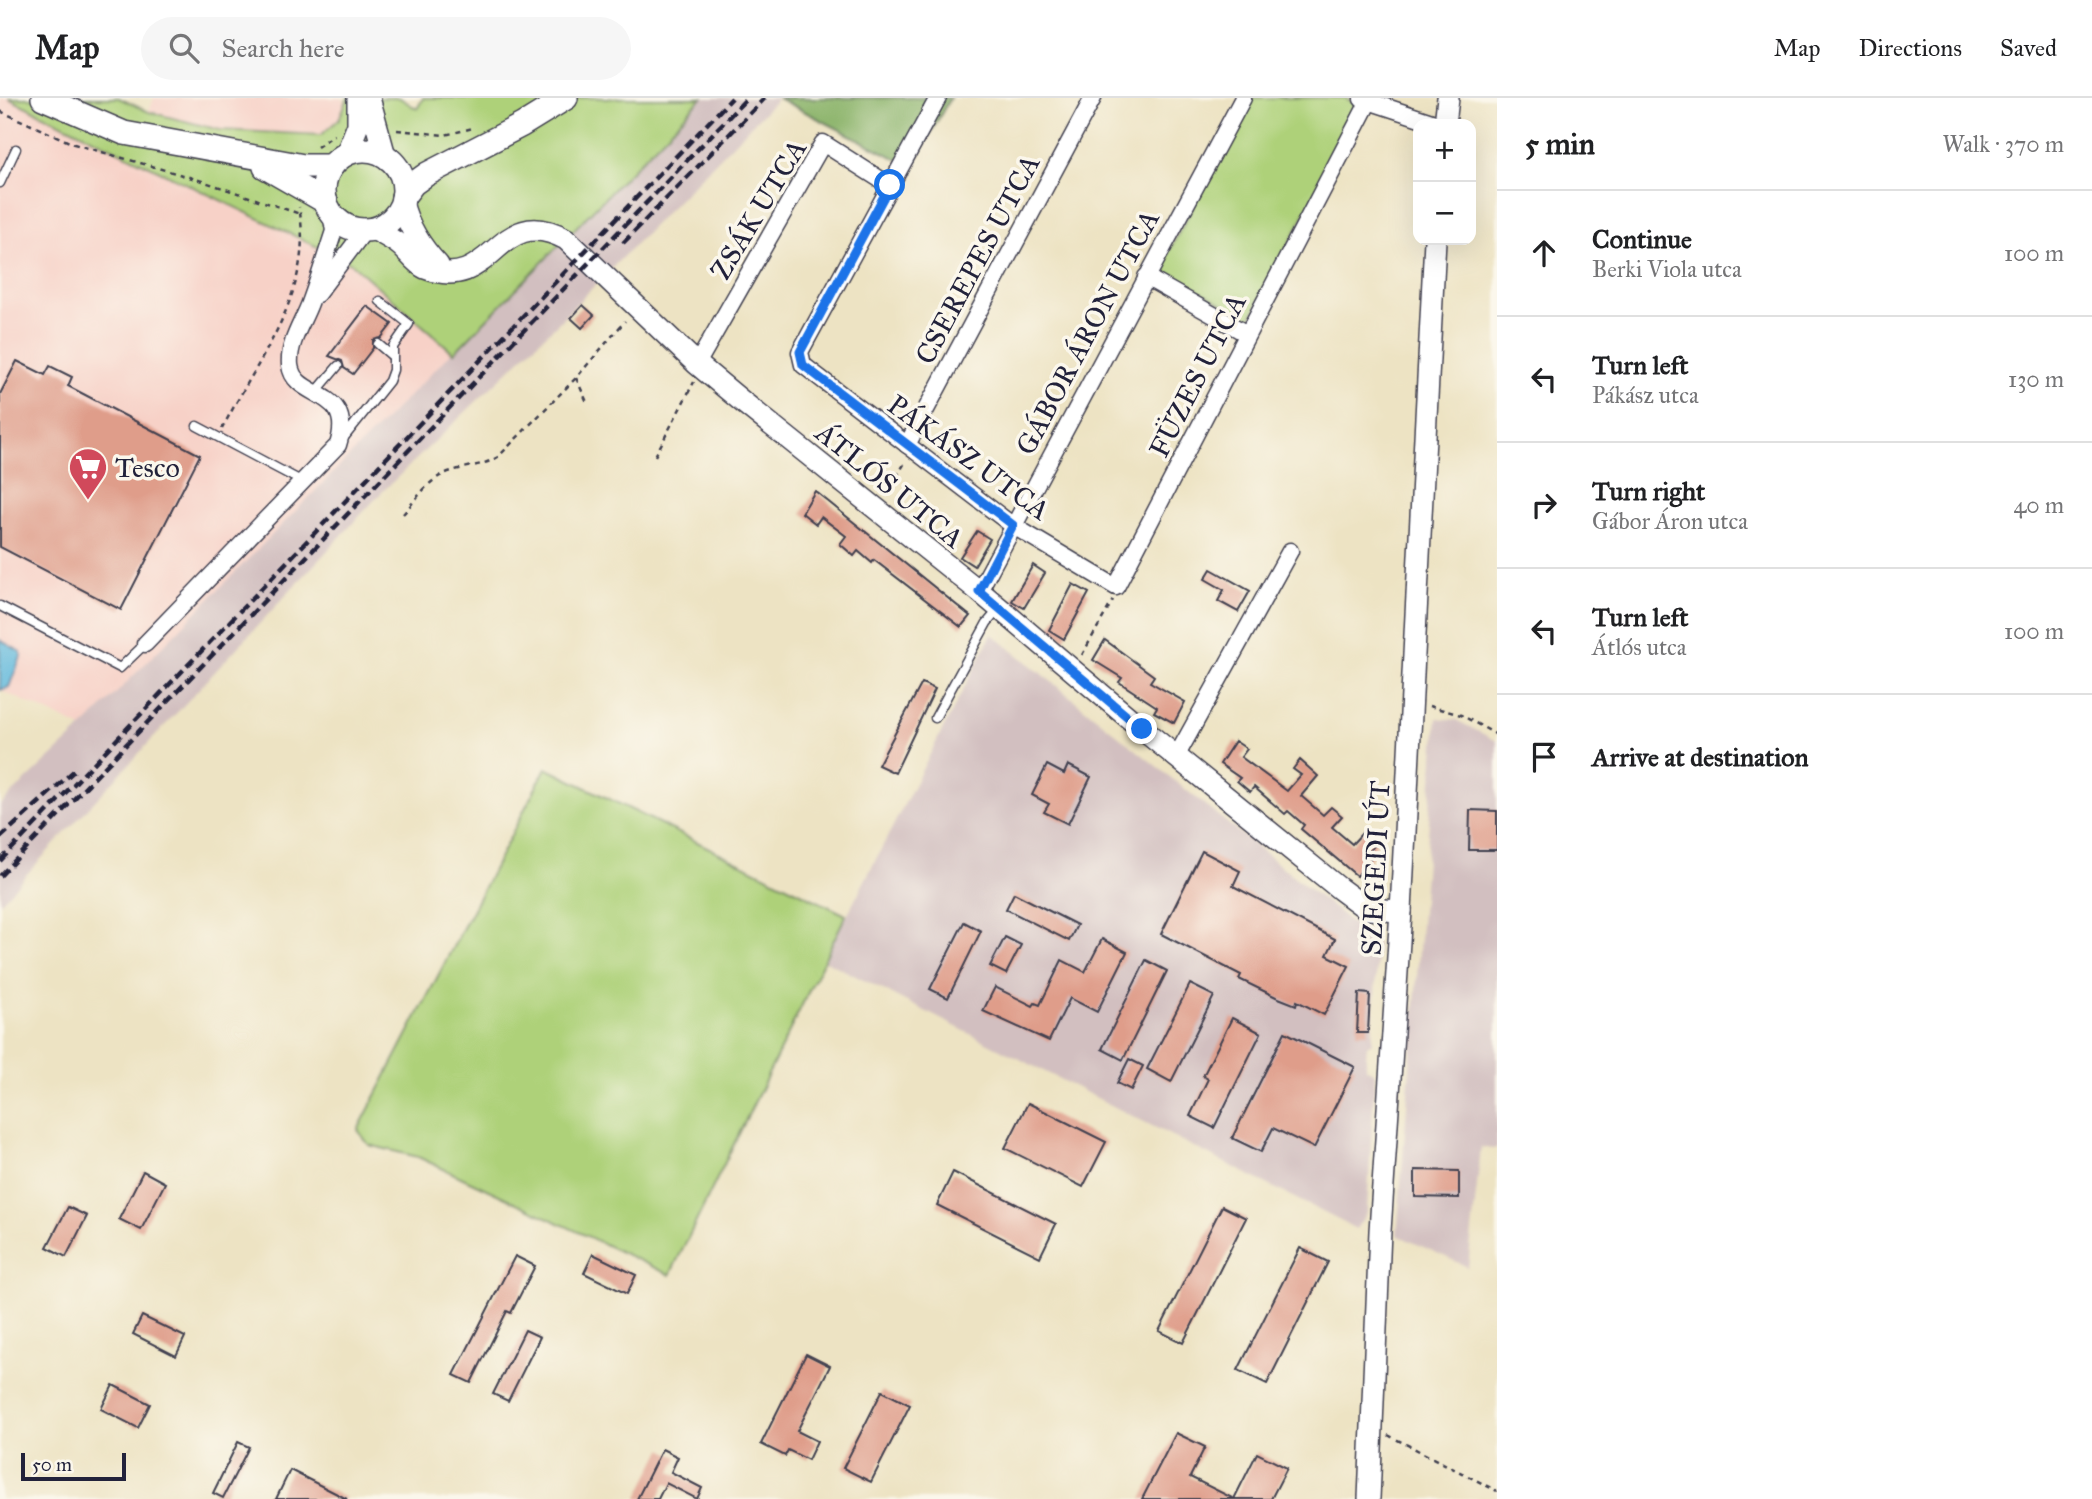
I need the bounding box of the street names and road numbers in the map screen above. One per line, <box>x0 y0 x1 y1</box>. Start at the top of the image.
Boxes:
street label: ZSÁK UTCA <box>703 133 814 286</box>
street label: CSEREPES UTCA <box>907 148 1048 370</box>
street label: GÁBOR ÁRON UTCA <box>1008 204 1167 461</box>
street label: FÜZES UTCA <box>1141 287 1254 463</box>
street label: PÁKÁSZ UTCA <box>881 387 1057 528</box>
street label: ÁTLÓS UTCA <box>808 414 971 556</box>
street label: SZEGEDI ÚT <box>1353 780 1398 956</box>

